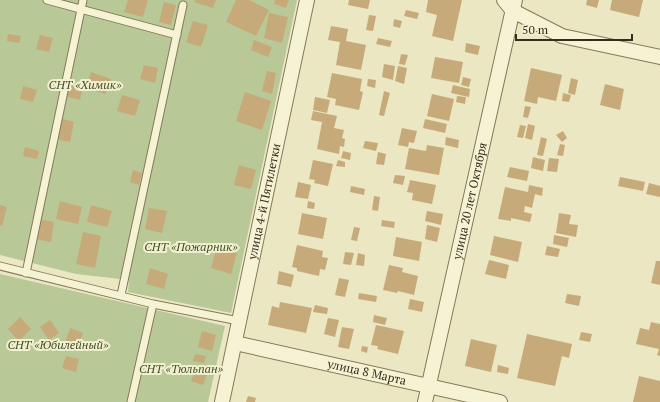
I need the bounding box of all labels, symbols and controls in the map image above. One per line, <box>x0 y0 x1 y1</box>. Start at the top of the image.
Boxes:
scale bar <box>516 16 632 42</box>
text: 50 m <box>522 22 549 37</box>
park label: СНТ «Химик» <box>49 77 122 92</box>
street label: улица 20 лет Октября <box>449 141 490 262</box>
street label: улица 4-й Пятилетки <box>244 142 284 262</box>
park label: СНТ «Пожарник» <box>144 239 238 254</box>
park label: СНТ «Юбилейный» <box>7 337 109 352</box>
street label: улица 8 Марта <box>325 356 408 388</box>
park label: СНТ «Тюльпан» <box>139 361 224 376</box>

